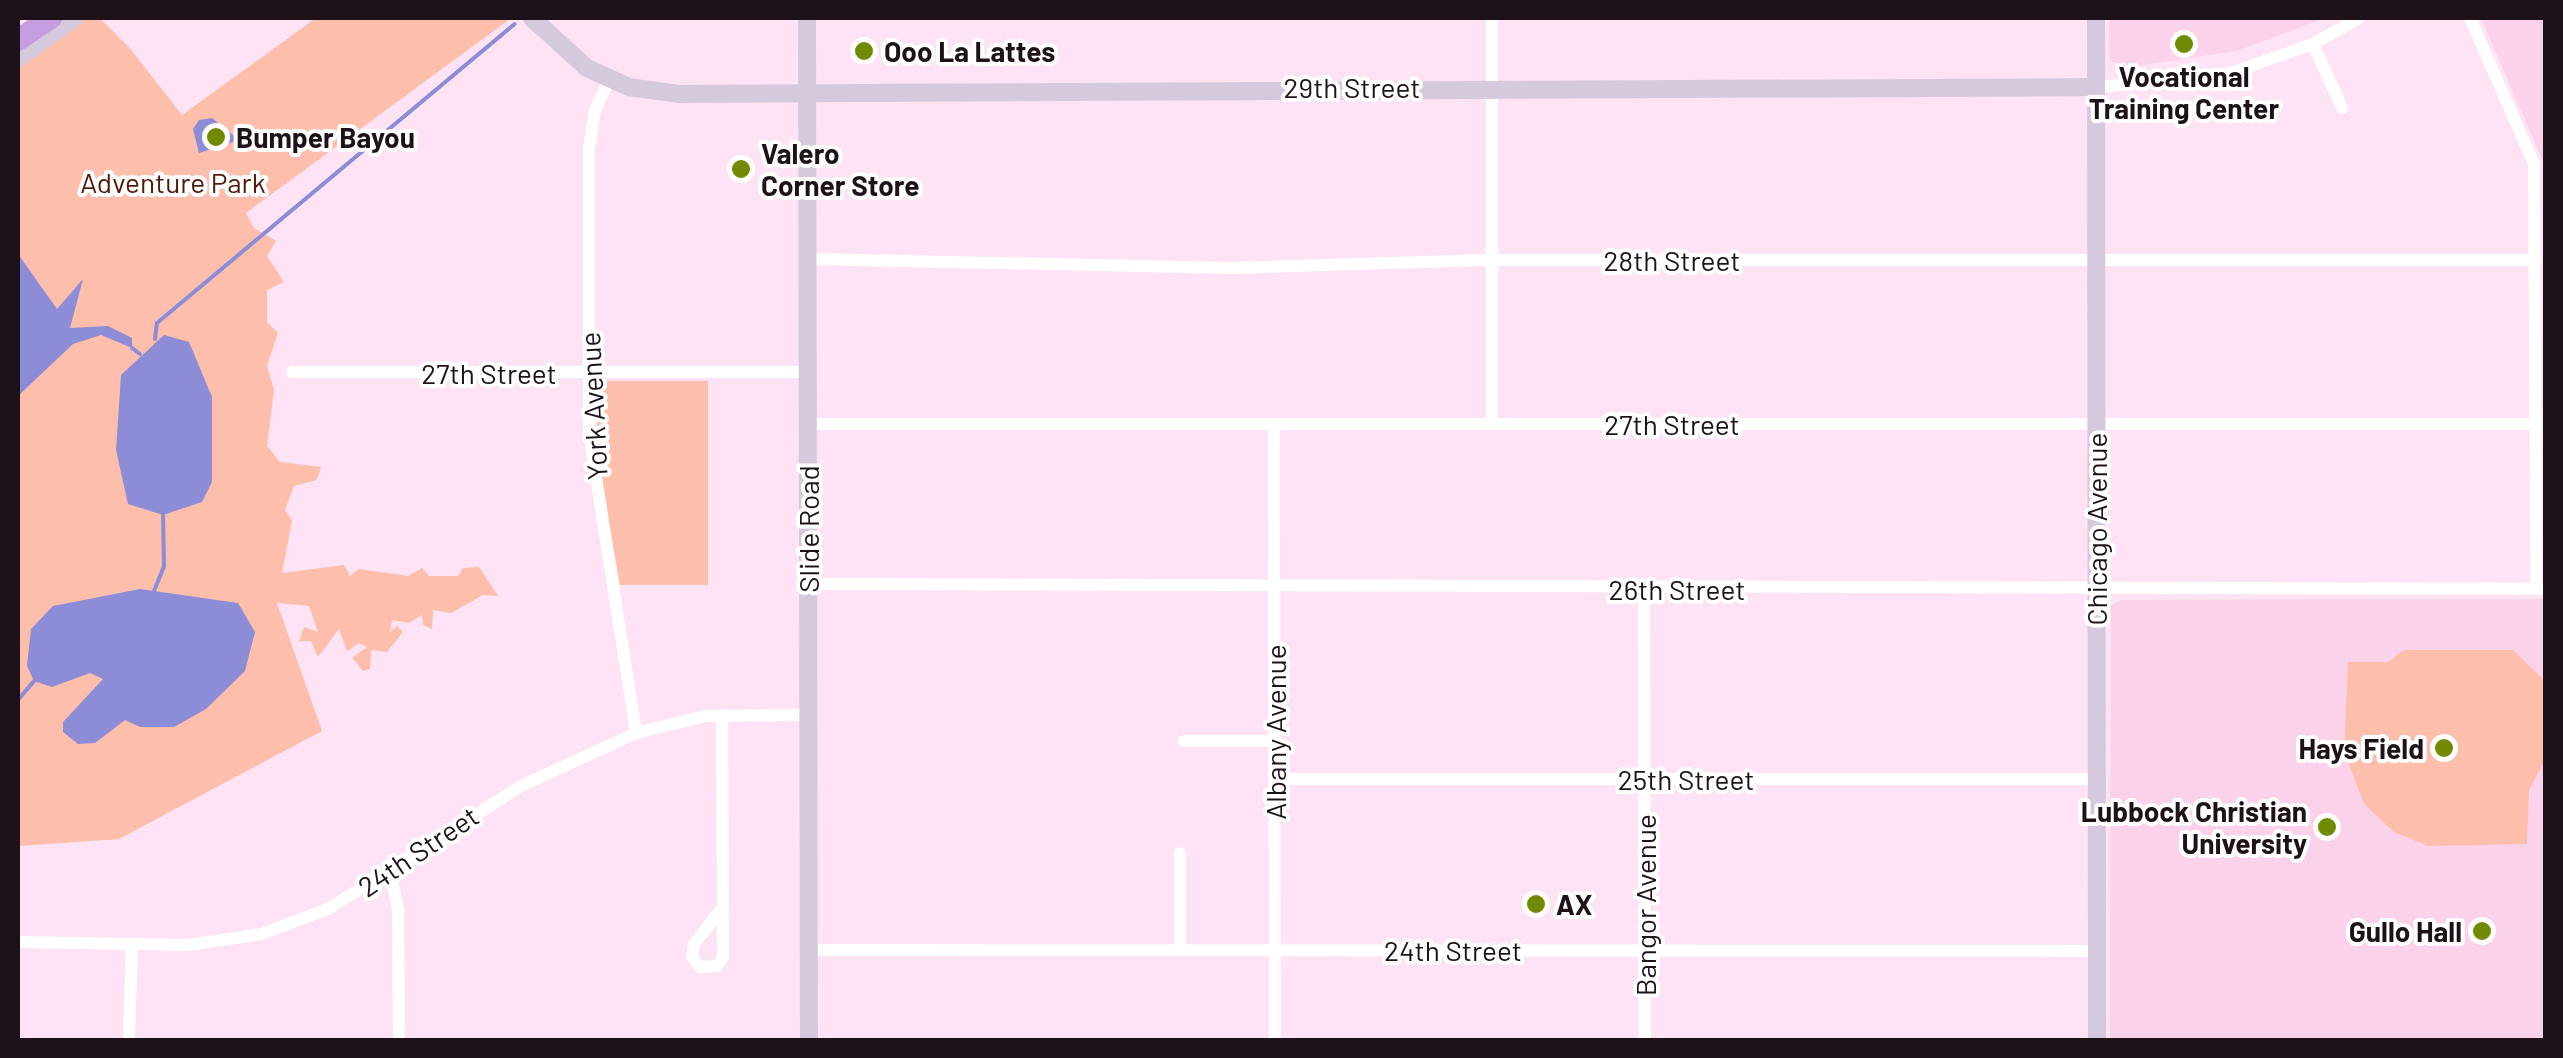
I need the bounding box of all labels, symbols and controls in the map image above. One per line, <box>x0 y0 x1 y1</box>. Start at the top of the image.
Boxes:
marker: Vocational Training Center <box>2173 33 2195 55</box>
place label: Ooo La Lattes <box>884 34 1055 68</box>
marker: Ooo La Lattes <box>853 40 875 62</box>
place label: Vocational Training Center <box>2089 59 2279 125</box>
street label: 29th Street <box>1284 70 1420 104</box>
place label: Bumper Bayou <box>236 120 415 154</box>
marker: Bumper Bayou <box>205 126 227 148</box>
place label: Valero Corner Store <box>761 136 920 202</box>
marker: Valero Corner Store <box>730 158 752 180</box>
park label: Adventure Park <box>80 165 266 199</box>
street label: 28th Street <box>1604 243 1740 277</box>
street label: York Avenue <box>572 331 614 481</box>
street label: 27th Street <box>421 356 557 390</box>
street label: 27th Street <box>1604 407 1740 441</box>
street label: Chicago Avenue <box>2079 433 2113 625</box>
street label: Slide Road <box>791 465 825 593</box>
street label: 26th Street <box>1609 572 1745 606</box>
street label: Albany Avenue <box>1258 644 1292 820</box>
place label: Hays Field <box>2298 731 2424 765</box>
marker: Hays Field <box>2433 737 2455 759</box>
street label: 25th Street <box>1618 762 1754 796</box>
place label: Lubbock Christian University <box>2081 794 2307 860</box>
street label: 24th Street <box>352 799 484 903</box>
street label: Bangor Avenue <box>1628 814 1662 996</box>
marker: Lubbock Christian University <box>2316 816 2338 838</box>
place label: AX <box>1556 887 1592 921</box>
marker: AX <box>1525 893 1547 915</box>
place label: Gullo Hall <box>2349 914 2462 948</box>
marker: Gullo Hall <box>2471 920 2493 942</box>
street label: 24th Street <box>1384 933 1522 967</box>

